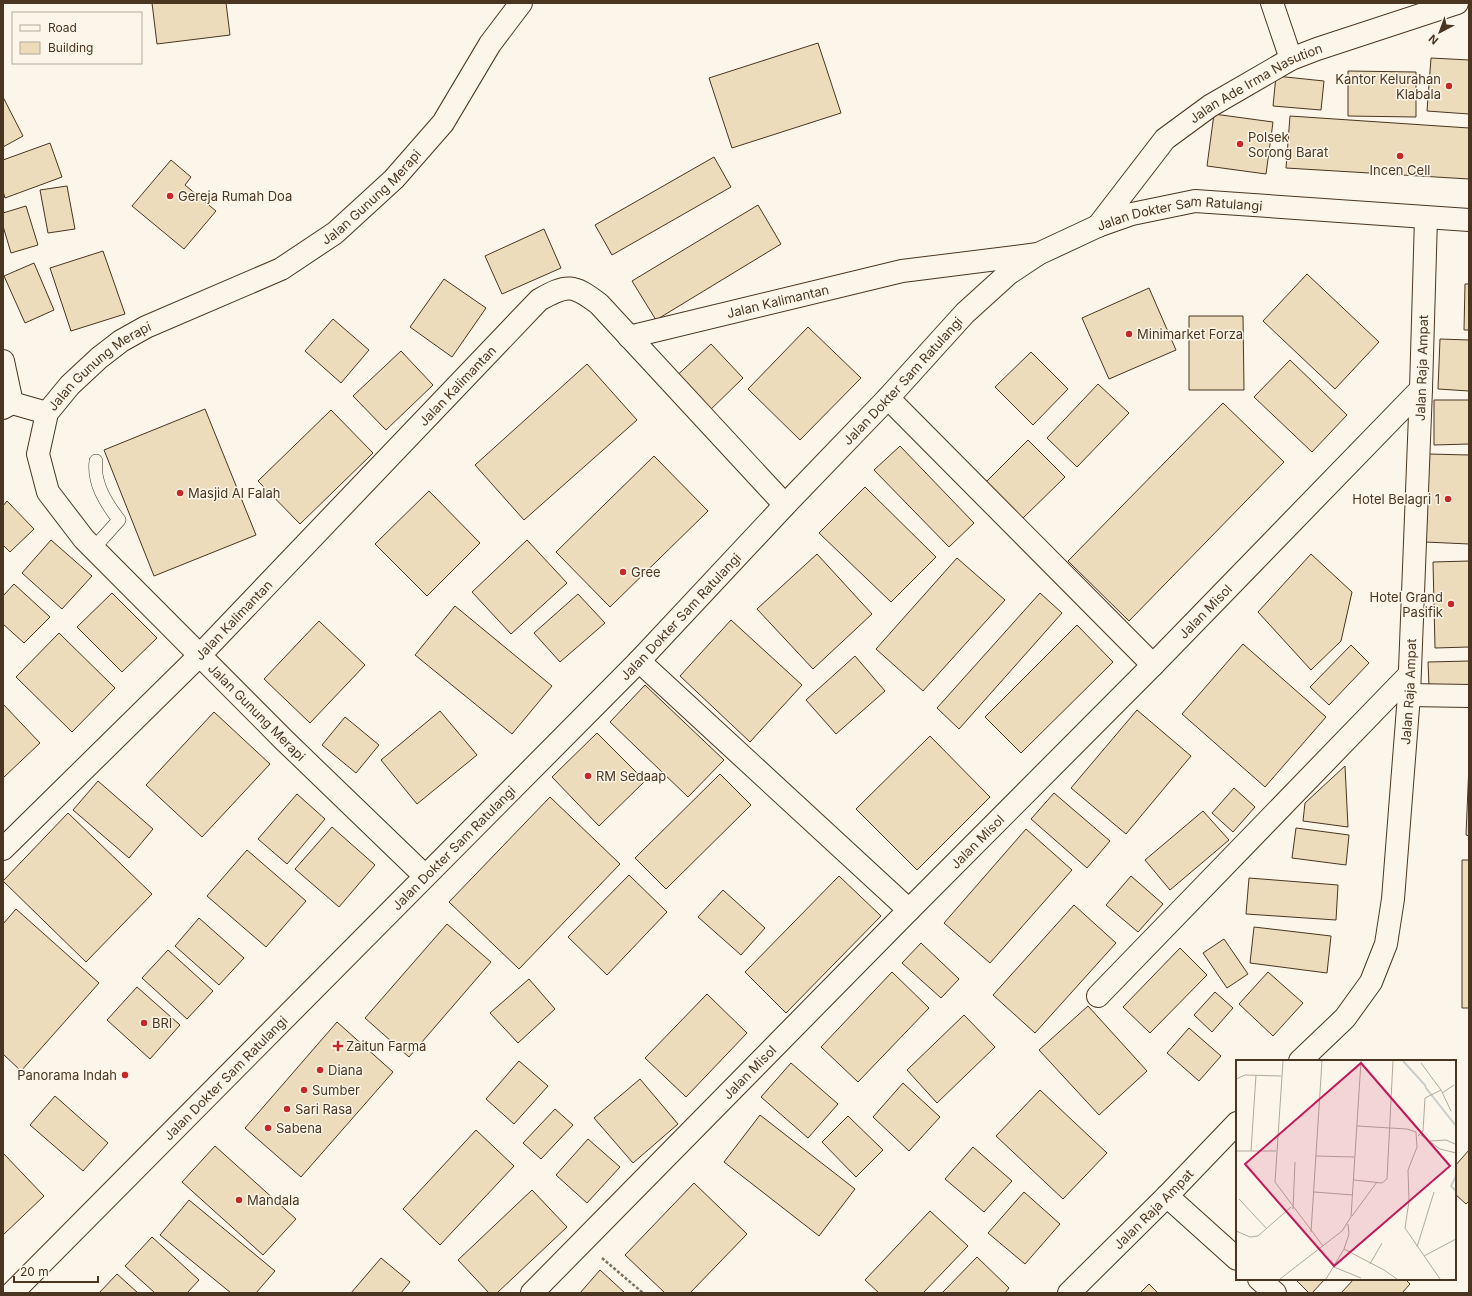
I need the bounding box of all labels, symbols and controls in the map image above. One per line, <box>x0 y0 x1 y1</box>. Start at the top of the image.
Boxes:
legend <box>12 12 142 64</box>
north arrow <box>1420 12 1460 52</box>
text: Road <box>48 20 77 35</box>
text: N <box>1426 32 1441 48</box>
text: Building <box>48 40 93 55</box>
street label: Jalan Ade Irma Nasution <box>1186 40 1324 127</box>
place label: Kantor Kelurahan Klabala <box>1335 71 1441 102</box>
marker: Kantor Kelurahan Klabala <box>1444 81 1454 91</box>
place label: Polsek Sorong Barat <box>1248 129 1328 160</box>
marker: Polsek Sorong Barat <box>1235 139 1245 149</box>
street label: Jalan Gunung Merapi <box>318 146 424 248</box>
marker: Incen Cell <box>1395 151 1405 161</box>
place label: Incen Cell <box>1370 162 1430 178</box>
place label: Gereja Rumah Doa <box>178 188 292 204</box>
marker: Gereja Rumah Doa <box>165 191 175 201</box>
street label: Jalan Dokter Sam Ratulangi <box>1095 193 1263 234</box>
street label: Jalan Kalimantan <box>725 281 830 321</box>
street label: Jalan Dokter Sam Ratulangi <box>839 313 966 448</box>
street label: Jalan Raja Ampat <box>1412 315 1431 421</box>
street label: Jalan Gunung Merapi <box>44 318 153 414</box>
place label: Minimarket Forza <box>1137 326 1243 342</box>
marker: Minimarket Forza <box>1124 329 1134 339</box>
street label: Jalan Kalimantan <box>415 342 499 429</box>
place label: Masjid Al Falah <box>188 485 280 501</box>
marker: Masjid Al Falah <box>175 488 185 498</box>
place label: Hotel Belagri 1 <box>1352 491 1440 507</box>
marker: Hotel Belagri 1 <box>1443 494 1453 504</box>
street label: Jalan Dokter Sam Ratulangi <box>617 550 744 683</box>
place label: Gree <box>631 564 661 580</box>
marker: Gree <box>618 567 628 577</box>
street label: Jalan Kalimantan <box>192 577 275 663</box>
street label: Jalan Misol <box>1175 581 1235 642</box>
place label: Hotel Grand Pasifik <box>1370 589 1443 620</box>
marker: Hotel Grand Pasifik <box>1446 599 1456 609</box>
street label: Jalan Raja Ampat <box>1397 638 1419 745</box>
street label: Jalan Gunung Merapi <box>205 660 309 764</box>
place label: RM Sedaap <box>596 768 666 784</box>
marker: RM Sedaap <box>583 771 593 781</box>
street label: Jalan Dokter Sam Ratulangi <box>388 782 519 913</box>
street label: Jalan Misol <box>947 811 1007 872</box>
street label: Jalan Dokter Sam Ratulangi <box>160 1012 291 1143</box>
place label: BRI <box>152 1015 172 1031</box>
marker: BRI <box>139 1018 149 1028</box>
place label: Zaitun Farma <box>346 1038 426 1054</box>
marker: Zaitun Farma <box>333 1041 343 1051</box>
street label: Jalan Misol <box>719 1042 779 1102</box>
inset map <box>1236 1060 1456 1280</box>
place label: Diana <box>328 1062 363 1078</box>
marker: Diana <box>315 1065 325 1075</box>
place label: Panorama Indah <box>17 1067 117 1083</box>
marker: Panorama Indah <box>120 1070 130 1080</box>
place label: Sumber <box>312 1082 360 1098</box>
marker: Sumber <box>299 1085 309 1095</box>
place label: Sari Rasa <box>295 1101 352 1117</box>
marker: Sari Rasa <box>282 1104 292 1114</box>
place label: Sabena <box>276 1120 322 1136</box>
marker: Sabena <box>263 1123 273 1133</box>
street label: Jalan Raja Ampat <box>1110 1166 1197 1252</box>
place label: Mandala <box>247 1192 299 1208</box>
marker: Mandala <box>234 1195 244 1205</box>
scale bar <box>14 1258 98 1284</box>
text: 20 m <box>20 1264 49 1279</box>

